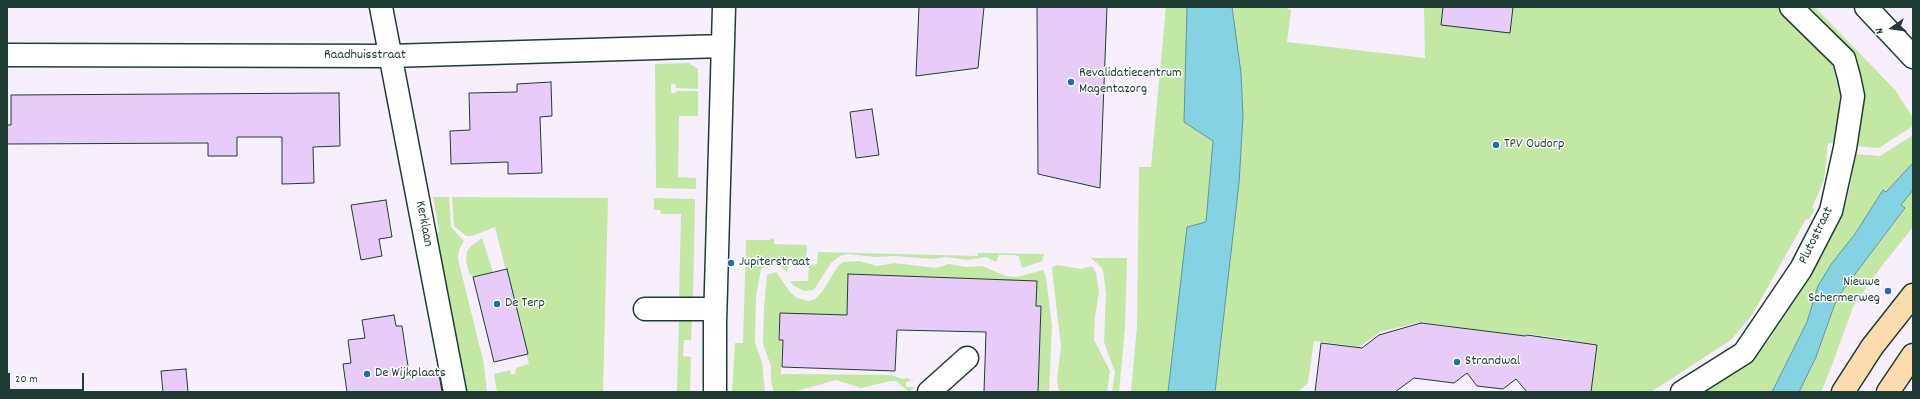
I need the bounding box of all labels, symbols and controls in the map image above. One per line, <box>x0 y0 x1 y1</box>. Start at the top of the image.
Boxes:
north arrow <box>1872 8 1912 48</box>
text: N <box>1872 26 1889 35</box>
street label: Raadhuisstraat <box>324 48 406 64</box>
place label: Revalidatiecentrum Magentazorg <box>1079 66 1182 98</box>
marker: Revalidatiecentrum Magentazorg <box>1066 77 1076 87</box>
place label: TPV Oudorp <box>1504 137 1564 153</box>
marker: TPV Oudorp <box>1491 140 1501 150</box>
street label: Kerklaan <box>410 200 436 248</box>
street label: Plutostraat <box>1796 205 1838 267</box>
place label: Jupiterstraat <box>739 255 810 271</box>
marker: Jupiterstraat <box>726 258 736 268</box>
place label: Nieuwe Schermerweg <box>1808 275 1880 308</box>
marker: Nieuwe Schermerweg <box>1883 286 1893 296</box>
place label: De Terp <box>505 296 545 312</box>
marker: De Terp <box>492 299 502 309</box>
place label: Strandwal <box>1465 354 1520 370</box>
marker: Strandwal <box>1452 357 1462 367</box>
scale bar <box>10 365 86 391</box>
place label: De Wijkplaats <box>375 366 446 382</box>
marker: De Wijkplaats <box>362 369 372 379</box>
text: 20 m <box>15 371 38 388</box>

